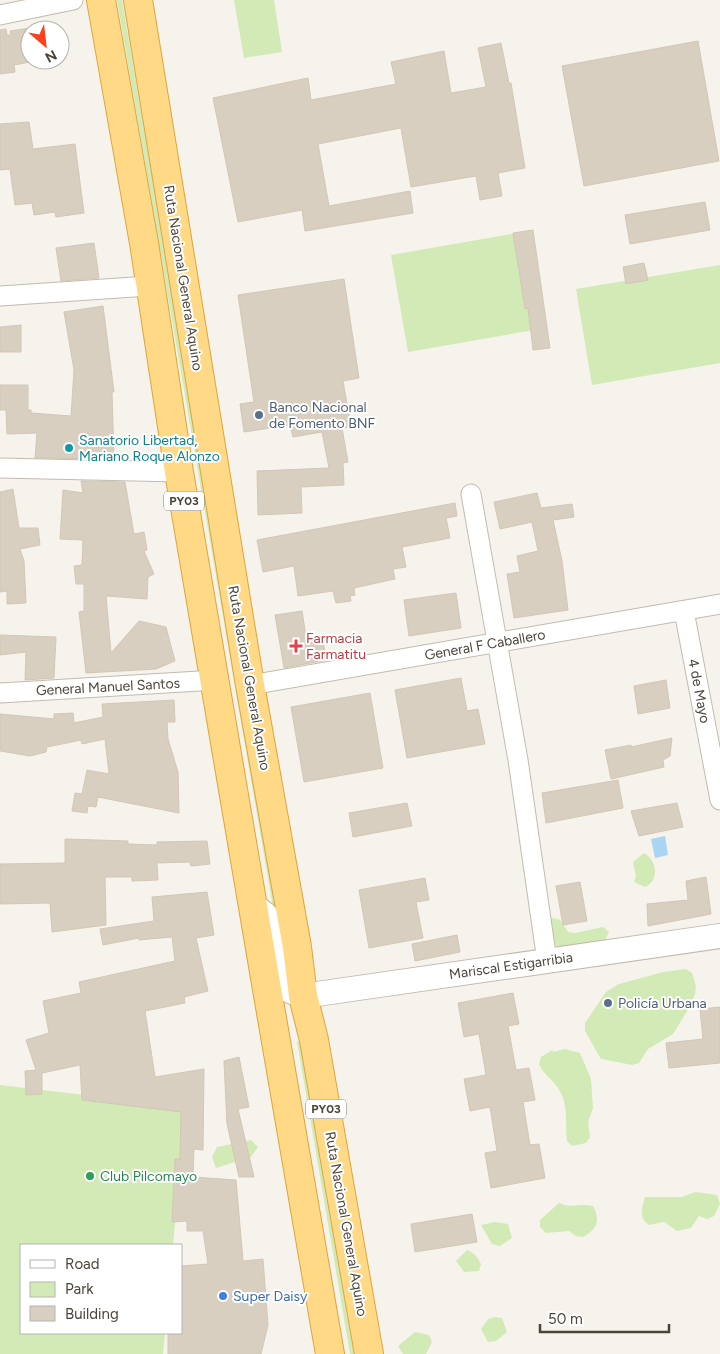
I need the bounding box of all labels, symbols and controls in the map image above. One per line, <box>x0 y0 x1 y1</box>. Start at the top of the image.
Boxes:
north arrow <box>20 20 70 70</box>
text: N <box>42 46 60 66</box>
street label: Ruta Nacional General Aquino <box>160 184 206 372</box>
place label: Banco Nacional de Fomento BNF <box>269 399 376 432</box>
marker: Banco Nacional de Fomento BNF <box>253 409 265 421</box>
place label: Sanatorio Libertad, Mariano Roque Alonzo <box>79 432 220 465</box>
marker: Sanatorio Libertad, Mariano Roque Alonzo <box>63 442 75 454</box>
road number: PY03 <box>164 492 204 511</box>
street label: Ruta Nacional General Aquino <box>224 584 274 772</box>
street label: General F Caballero <box>423 626 547 664</box>
place label: Farmacia Farmatitu <box>306 630 366 663</box>
marker: Farmacia Farmatitu <box>290 640 302 652</box>
street label: 4 de Mayo <box>684 657 714 725</box>
street label: General Manuel Santos <box>35 675 181 699</box>
street label: Mariscal Estigarribia <box>448 949 574 983</box>
place label: Policía Urbana <box>618 995 707 1012</box>
marker: Policía Urbana <box>602 997 614 1009</box>
road number: PY03 <box>306 1100 346 1118</box>
street label: Ruta Nacional General Aquino <box>321 1130 371 1318</box>
place label: Club Pilcomayo <box>100 1168 197 1185</box>
marker: Club Pilcomayo <box>84 1170 96 1182</box>
legend <box>20 1244 182 1334</box>
text: Road <box>65 1255 100 1273</box>
text: Park <box>65 1280 94 1298</box>
place label: Super Daisy <box>233 1288 308 1305</box>
marker: Super Daisy <box>217 1290 229 1302</box>
scale bar <box>540 1302 669 1334</box>
text: Building <box>65 1305 119 1323</box>
text: 50 m <box>548 1310 583 1328</box>

